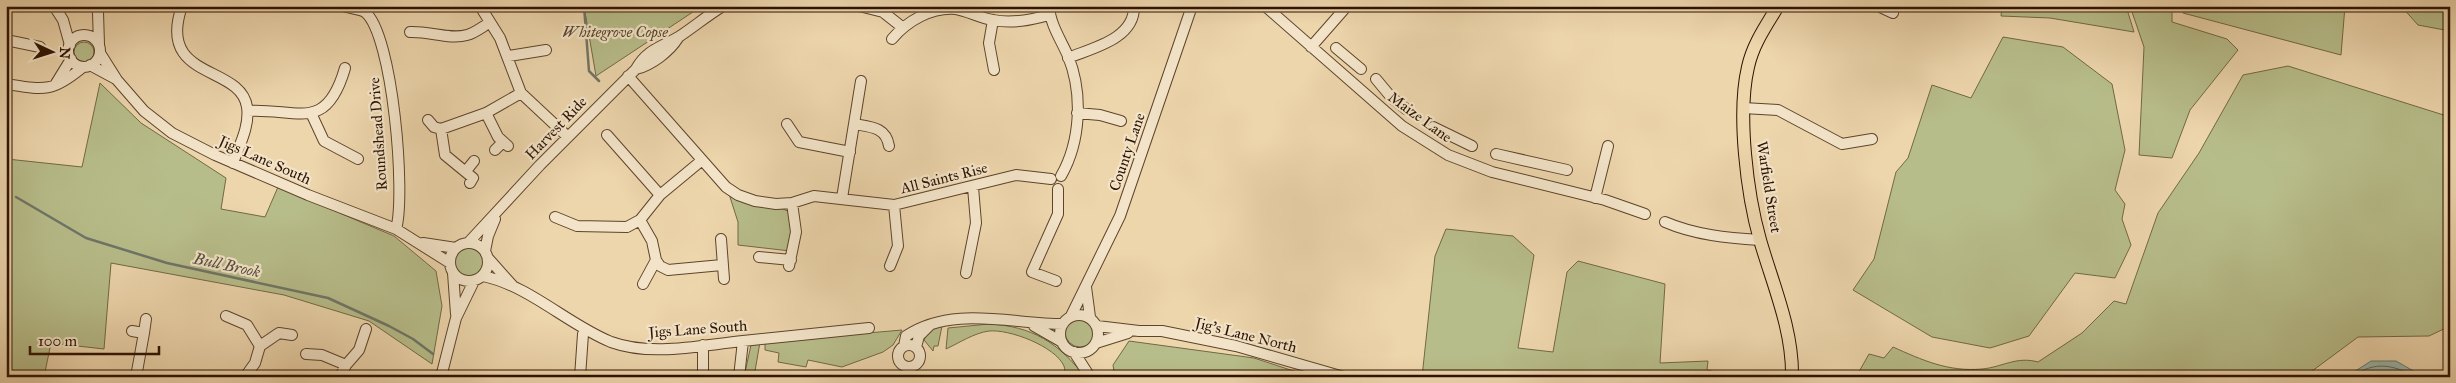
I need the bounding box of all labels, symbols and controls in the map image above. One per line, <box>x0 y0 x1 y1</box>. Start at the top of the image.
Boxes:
park label: Whitegrove Copse <box>562 23 668 42</box>
north arrow <box>28 28 78 78</box>
text: N <box>56 46 73 60</box>
street label: Roundshead Drive <box>365 77 391 191</box>
street label: Maize Lane <box>1385 88 1455 146</box>
street label: Harvest Ride <box>521 93 591 163</box>
street label: County Lane <box>1105 111 1149 193</box>
street label: Jigs Lane South <box>214 131 314 190</box>
street label: Warfield Street <box>1753 140 1785 235</box>
street label: All Saints Rise <box>898 159 989 198</box>
water label: Bull Brook <box>191 248 262 281</box>
street label: Jig's Lane North <box>1191 313 1299 357</box>
street label: Jigs Lane South <box>646 317 749 343</box>
scale bar <box>30 323 159 355</box>
text: 100 m <box>38 332 78 350</box>

